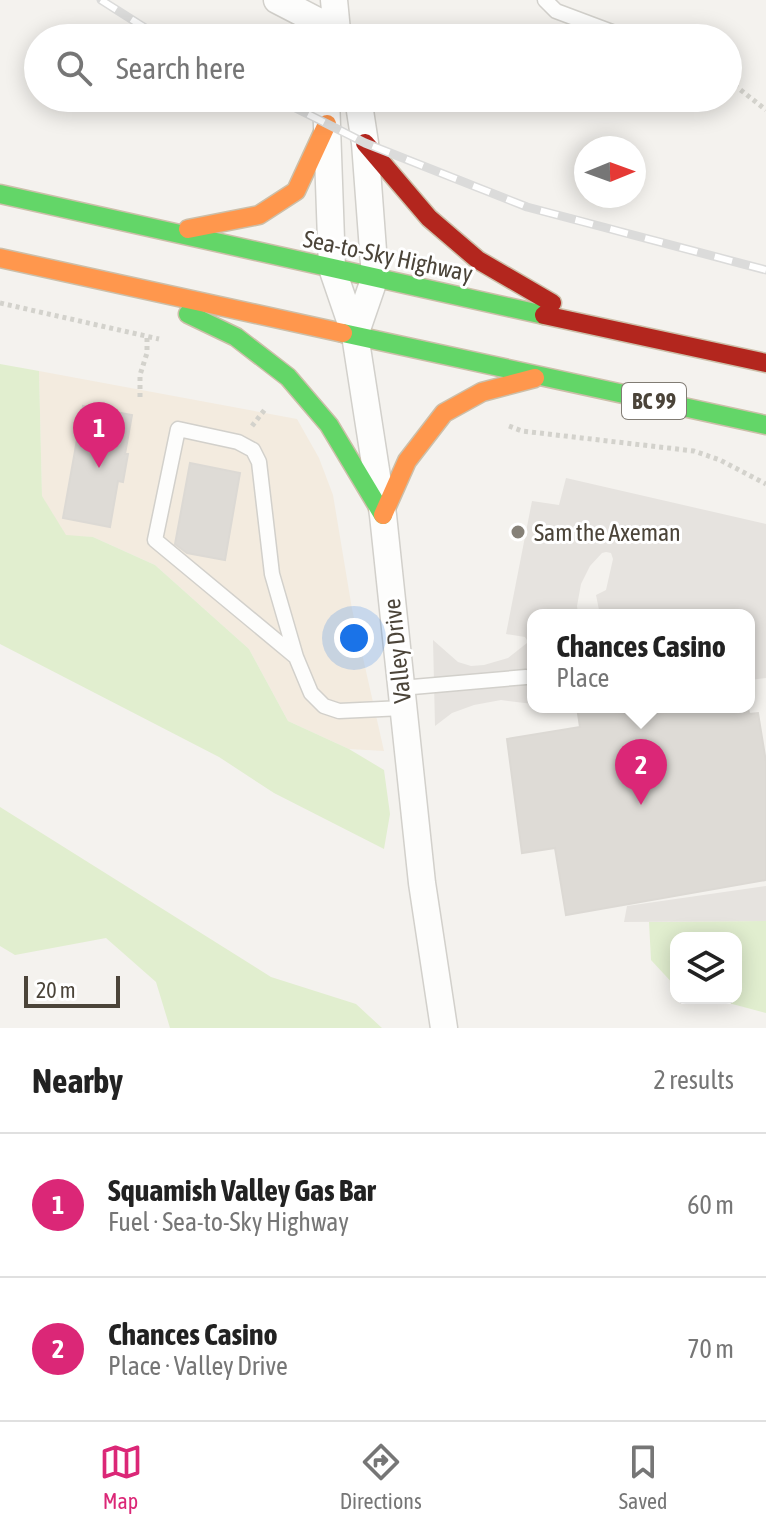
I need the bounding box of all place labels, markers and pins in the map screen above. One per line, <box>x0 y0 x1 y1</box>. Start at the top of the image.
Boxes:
pin: 1 <box>73 402 125 468</box>
place label: Sam the Axeman <box>534 519 681 546</box>
marker: Sam the Axeman <box>509 523 527 541</box>
pin: 2 <box>615 739 667 805</box>

